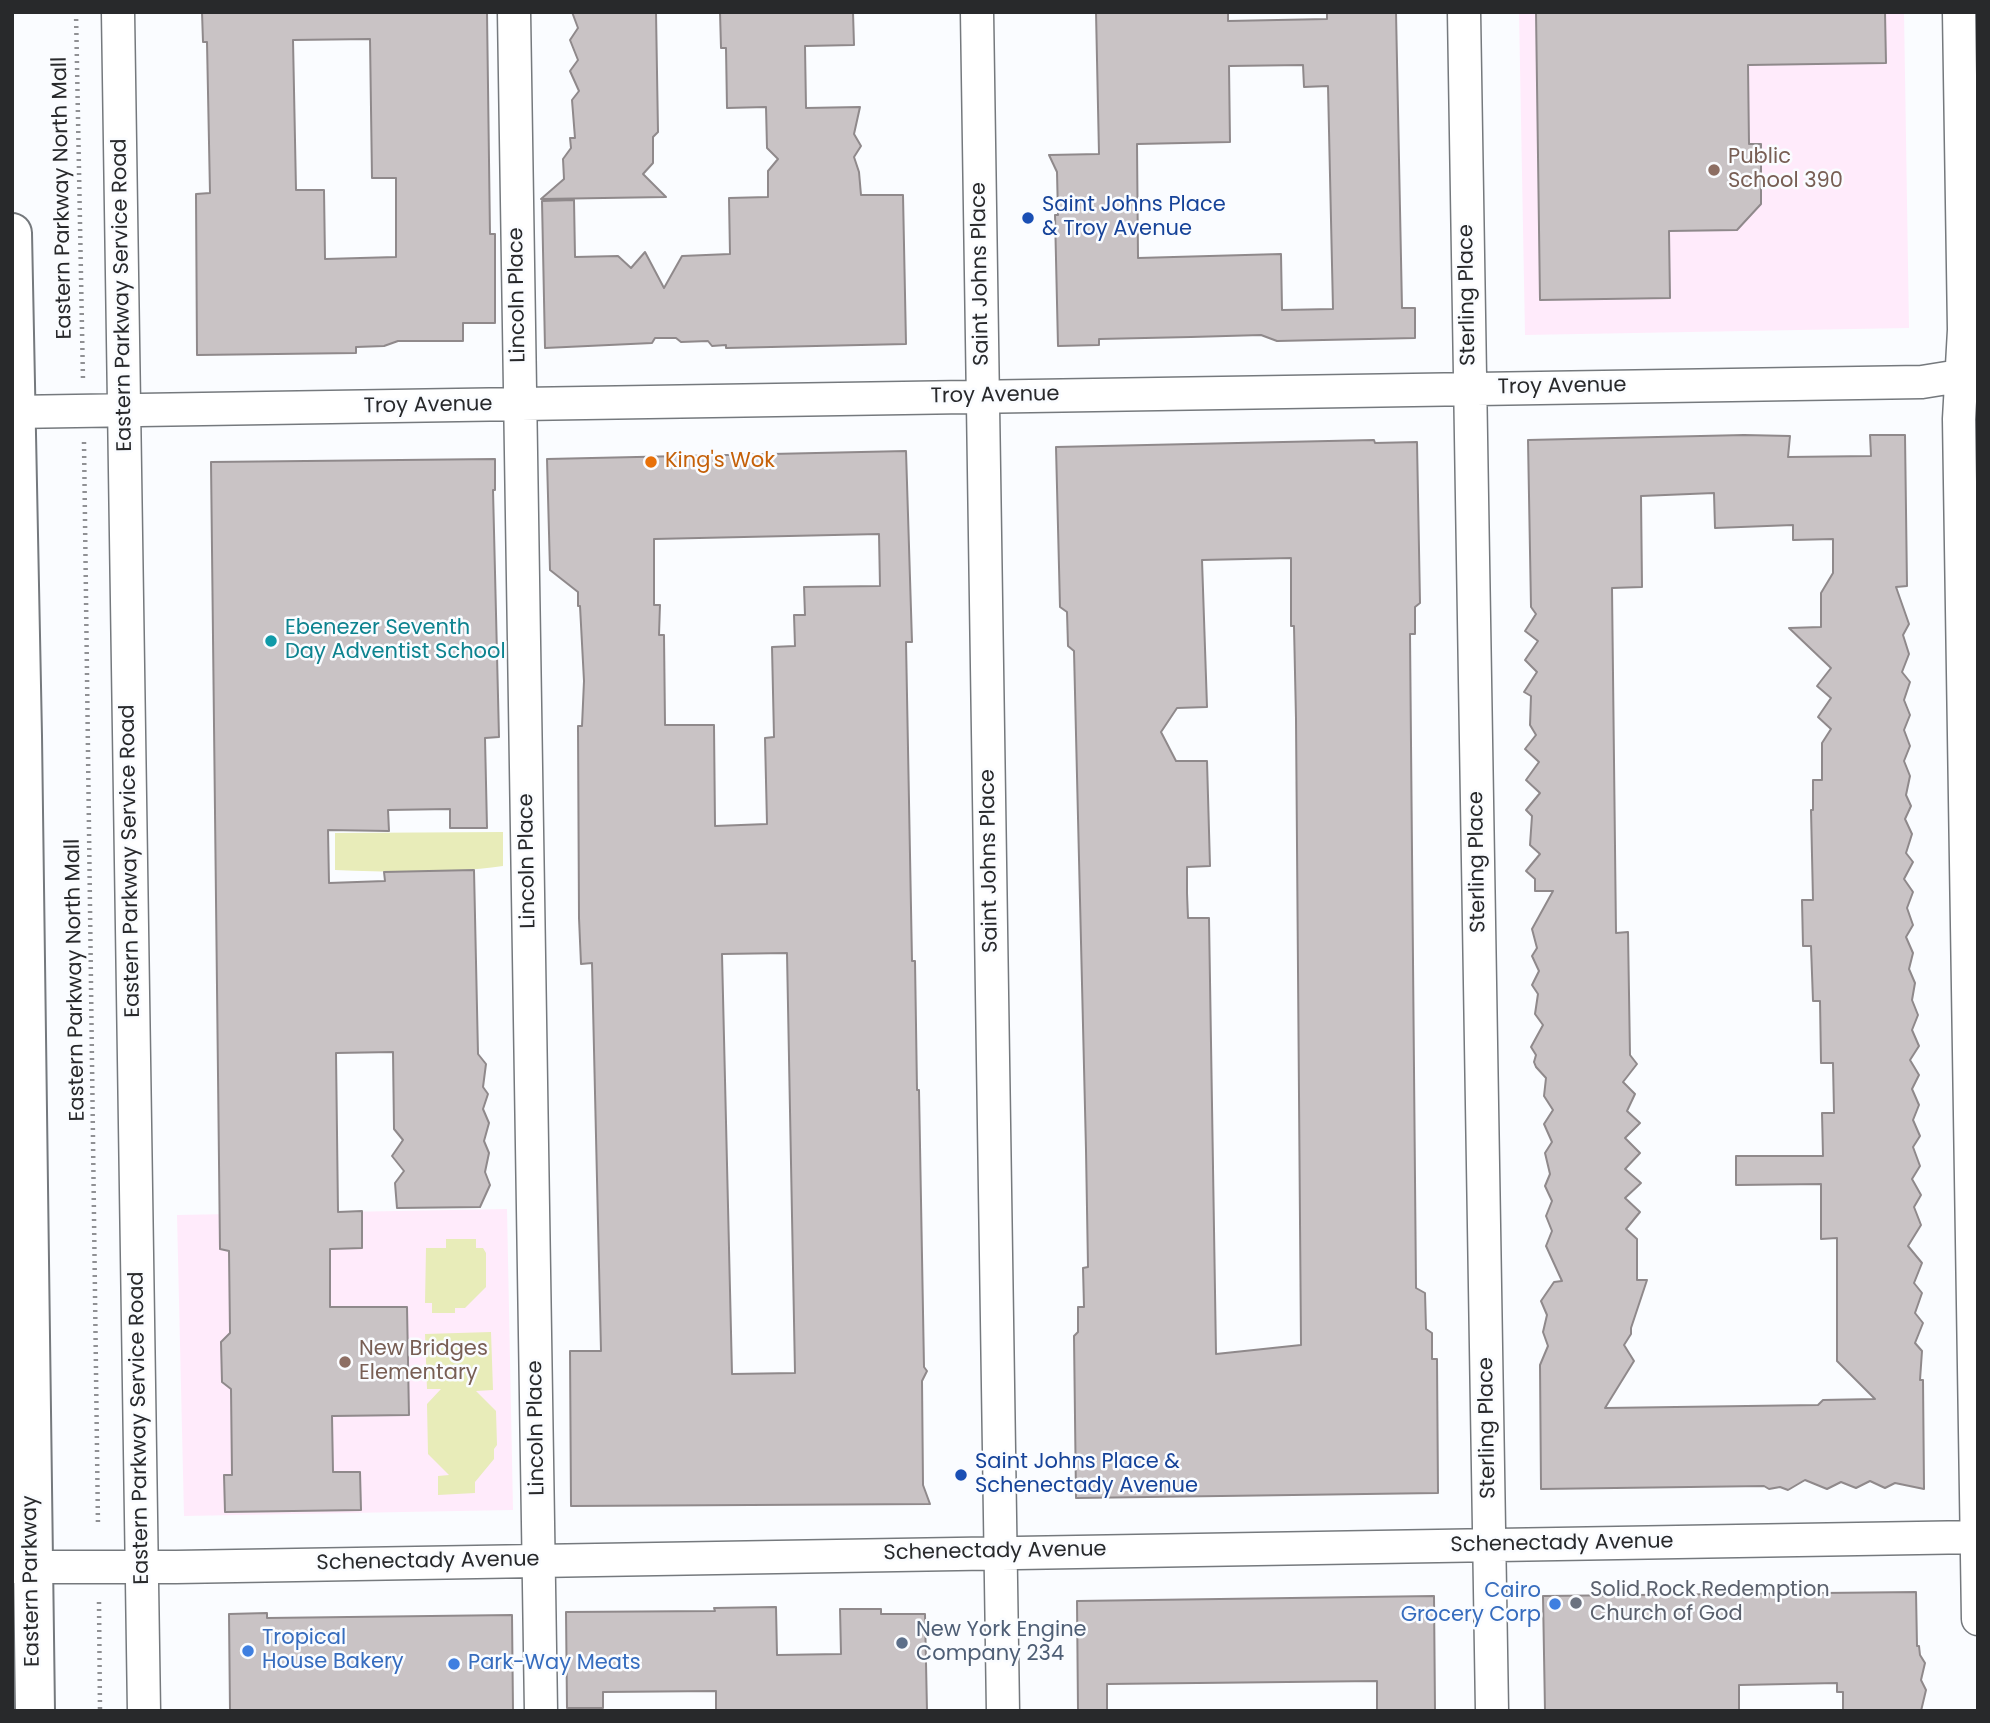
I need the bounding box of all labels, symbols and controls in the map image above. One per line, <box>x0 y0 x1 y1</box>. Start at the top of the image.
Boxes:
street label: Eastern Parkway North Mall <box>48 56 78 340</box>
street label: Eastern Parkway Service Road <box>108 138 138 452</box>
place label: Public School 390 <box>1728 145 1843 195</box>
marker: Public School 390 <box>1706 162 1722 178</box>
street label: Saint Johns Place <box>967 182 995 366</box>
place label: Saint Johns Place & Troy Avenue <box>1042 193 1226 243</box>
marker: Saint Johns Place & Troy Avenue <box>1020 210 1036 226</box>
street label: Sterling Place <box>1454 224 1482 366</box>
street label: Lincoln Place <box>504 227 532 363</box>
street label: Troy Avenue <box>1497 373 1627 401</box>
street label: Troy Avenue <box>930 382 1060 410</box>
street label: Troy Avenue <box>363 392 493 420</box>
place label: King's Wok <box>665 449 775 475</box>
marker: King's Wok <box>643 454 659 470</box>
place label: Ebenezer Seventh Day Adventist School <box>285 616 506 666</box>
marker: Ebenezer Seventh Day Adventist School <box>263 633 279 649</box>
street label: Eastern Parkway Service Road <box>116 704 146 1018</box>
street label: Saint Johns Place <box>976 769 1004 953</box>
street label: Sterling Place <box>1464 791 1492 933</box>
street label: Lincoln Place <box>514 793 542 929</box>
street label: Eastern Parkway North Mall <box>61 838 91 1122</box>
street label: Eastern Parkway Service Road <box>125 1271 155 1585</box>
place label: New Bridges Elementary <box>359 1337 488 1387</box>
marker: New Bridges Elementary <box>337 1354 353 1370</box>
street label: Sterling Place <box>1474 1357 1502 1499</box>
street label: Lincoln Place <box>523 1360 551 1496</box>
place label: Saint Johns Place & Schenectady Avenue <box>975 1450 1198 1500</box>
marker: Saint Johns Place & Schenectady Avenue <box>953 1467 969 1483</box>
street label: Eastern Parkway <box>18 1495 46 1667</box>
street label: Schenectady Avenue <box>1450 1529 1674 1559</box>
street label: Schenectady Avenue <box>883 1537 1107 1567</box>
street label: Schenectady Avenue <box>316 1547 540 1577</box>
place label: Solid Rock Redemption Church of God <box>1590 1578 1830 1628</box>
place label: Cairo Grocery Corp <box>1401 1579 1541 1629</box>
marker: Solid Rock Redemption Church of God <box>1568 1595 1584 1611</box>
marker: Cairo Grocery Corp <box>1547 1596 1563 1612</box>
place label: New York Engine Company 234 <box>916 1618 1087 1668</box>
place label: Tropical House Bakery <box>262 1626 404 1676</box>
marker: New York Engine Company 234 <box>894 1635 910 1651</box>
marker: Tropical House Bakery <box>240 1643 256 1659</box>
place label: Park-Way Meats <box>468 1651 641 1677</box>
marker: Park-Way Meats <box>446 1656 462 1672</box>

